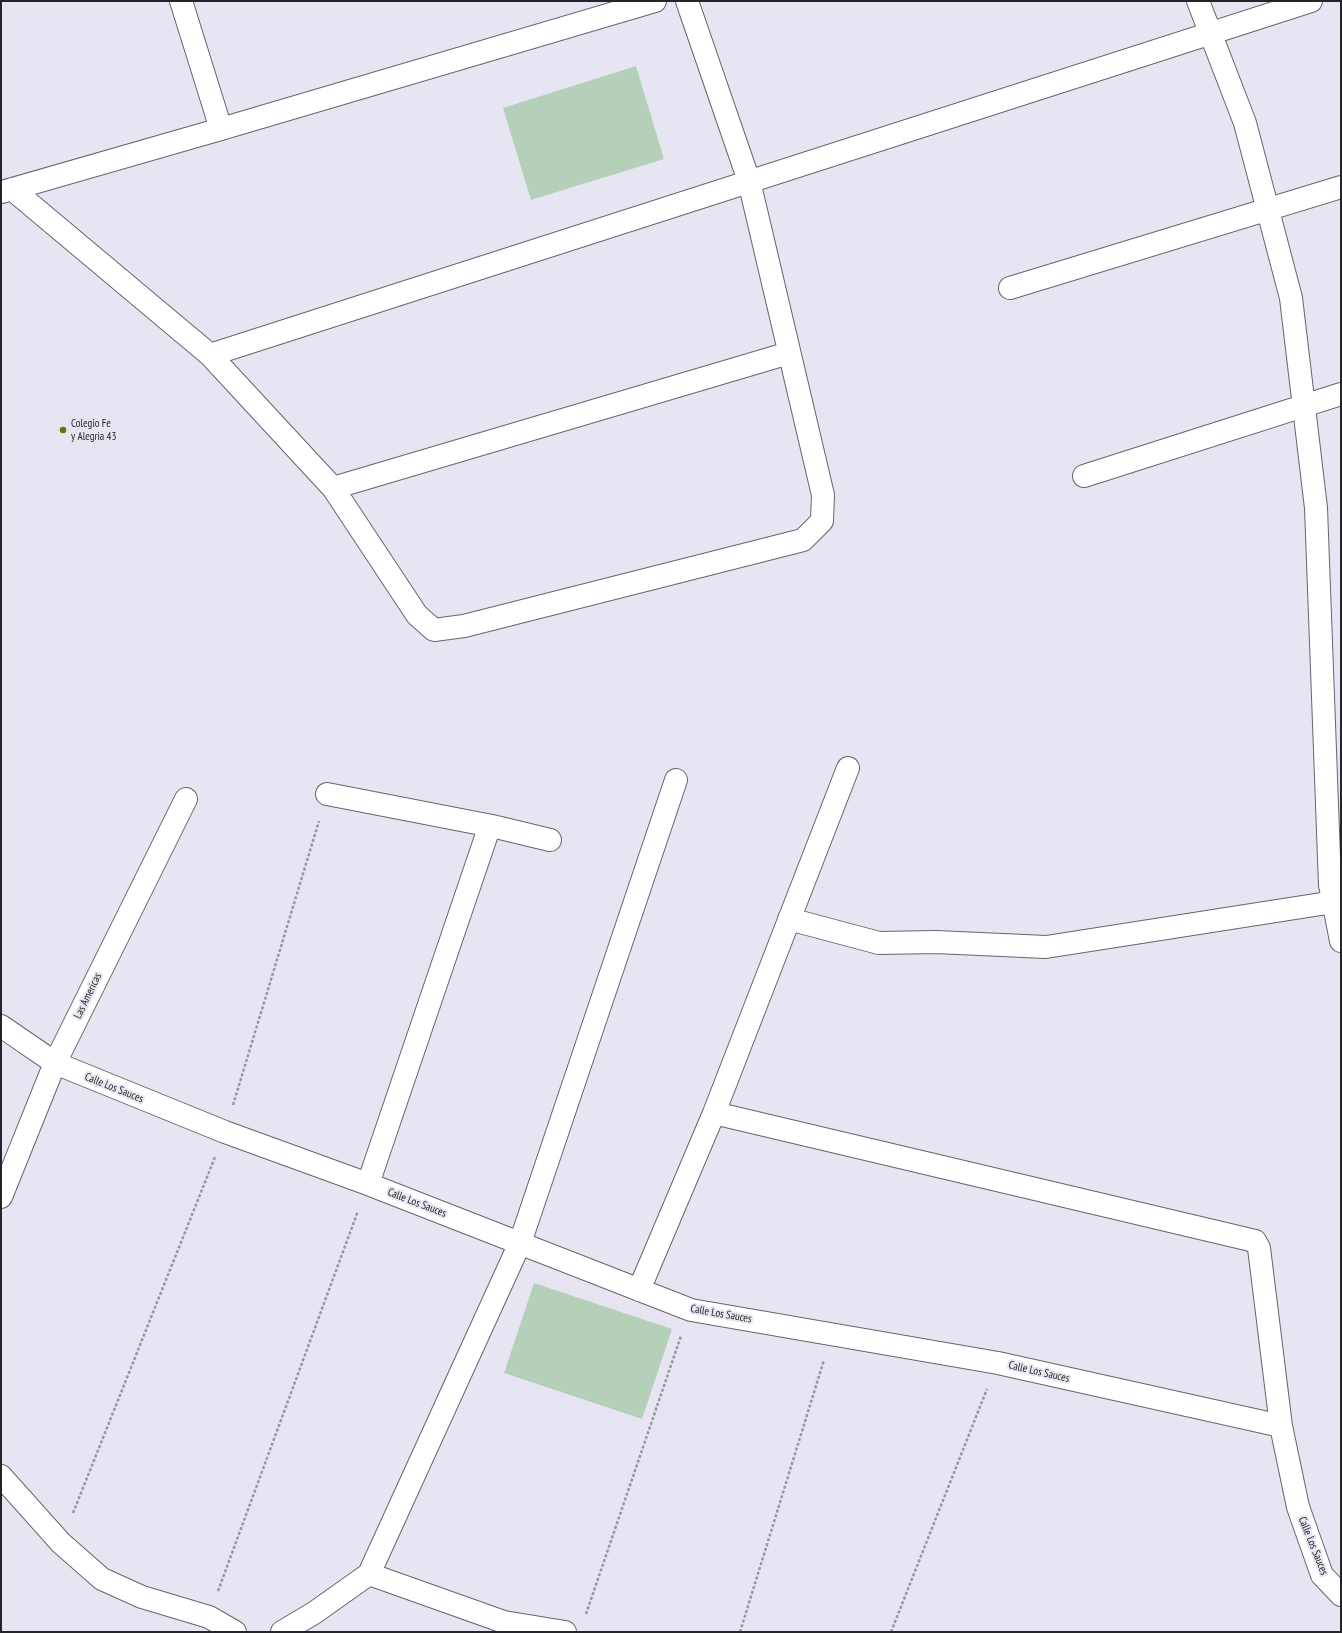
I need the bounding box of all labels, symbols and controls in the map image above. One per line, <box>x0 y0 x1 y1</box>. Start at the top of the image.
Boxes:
place label: Colegio Fe y Alegria 43 <box>71 417 116 443</box>
marker: Colegio Fe y Alegria 43 <box>58 425 68 435</box>
street label: Las Americas <box>71 971 105 1021</box>
street label: Calle Los Sauces <box>83 1070 145 1106</box>
street label: Calle Los Sauces <box>386 1186 448 1220</box>
street label: Calle Los Sauces <box>689 1302 753 1326</box>
street label: Calle Los Sauces <box>1007 1359 1071 1385</box>
street label: Calle Los Sauces <box>1295 1515 1331 1577</box>

